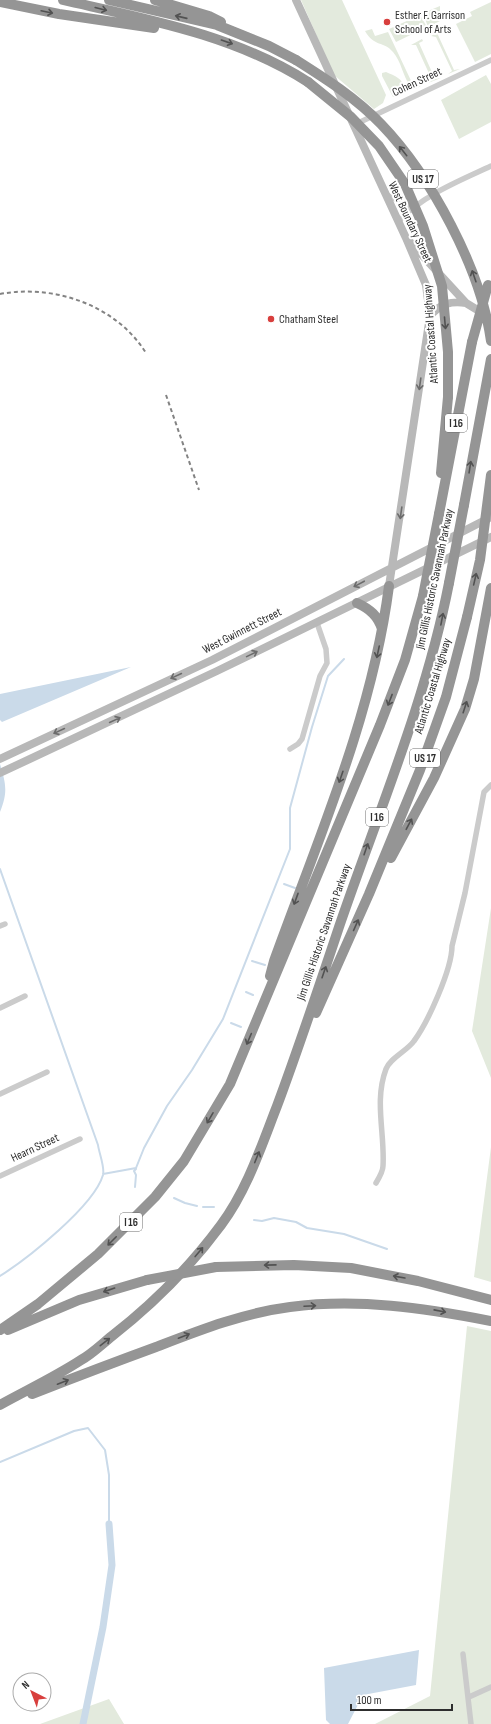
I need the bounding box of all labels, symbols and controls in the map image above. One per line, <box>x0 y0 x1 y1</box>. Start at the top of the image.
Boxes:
one-way arrow <box>94 6 107 13</box>
one-way arrow <box>40 8 53 16</box>
place label: Esther F. Garrison School of Arts <box>395 8 465 37</box>
one-way arrow <box>175 12 188 20</box>
marker: Esther F. Garrison School of Arts <box>382 17 392 27</box>
one-way arrow <box>220 38 232 46</box>
street label: Cohen Street <box>390 64 444 100</box>
one-way arrow <box>399 146 407 157</box>
road number: US 17 <box>408 170 438 188</box>
street label: West Boundary Street <box>385 179 435 265</box>
one-way arrow <box>469 271 477 283</box>
street label: Atlantic Coastal Highway <box>420 284 442 385</box>
place label: Chatham Steel <box>279 312 338 327</box>
marker: Chatham Steel <box>266 314 276 324</box>
one-way arrow <box>442 316 449 329</box>
one-way arrow <box>416 377 424 390</box>
road number: I 16 <box>445 414 467 432</box>
one-way arrow <box>466 461 474 474</box>
one-way arrow <box>397 506 405 519</box>
street label: Jim Gillis Historic Savannah Parkway <box>413 507 457 652</box>
one-way arrow <box>472 573 480 586</box>
one-way arrow <box>353 581 365 588</box>
street label: West Gwinnett Street <box>200 604 284 657</box>
one-way arrow <box>438 613 446 626</box>
street label: Atlantic Coastal Highway <box>411 636 455 737</box>
one-way arrow <box>374 646 382 659</box>
one-way arrow <box>246 650 258 657</box>
one-way arrow <box>171 673 183 680</box>
one-way arrow <box>385 694 393 706</box>
one-way arrow <box>462 701 470 713</box>
one-way arrow <box>108 716 120 723</box>
one-way arrow <box>53 728 65 735</box>
road number: US 17 <box>410 749 440 767</box>
one-way arrow <box>336 770 344 782</box>
road number: I 16 <box>366 808 388 826</box>
one-way arrow <box>406 818 414 830</box>
one-way arrow <box>362 843 370 855</box>
street label: Jim Gillis Historic Savannah Parkway <box>293 861 355 1003</box>
one-way arrow <box>292 893 300 905</box>
one-way arrow <box>353 919 360 931</box>
one-way arrow <box>321 965 328 978</box>
one-way arrow <box>244 1033 252 1045</box>
one-way arrow <box>205 1112 213 1124</box>
street label: Hearn Street <box>9 1130 62 1166</box>
one-way arrow <box>254 1151 262 1163</box>
road number: I 16 <box>120 1213 142 1231</box>
one-way arrow <box>107 1236 117 1245</box>
one-way arrow <box>194 1247 203 1257</box>
one-way arrow <box>264 1261 277 1269</box>
one-way arrow <box>393 1273 406 1281</box>
one-way arrow <box>103 1287 115 1295</box>
one-way arrow <box>303 1302 316 1309</box>
one-way arrow <box>433 1308 446 1316</box>
one-way arrow <box>178 1332 190 1340</box>
one-way arrow <box>100 1337 111 1346</box>
one-way arrow <box>56 1378 69 1385</box>
north arrow <box>12 1672 52 1712</box>
text: N <box>19 1678 32 1692</box>
scale bar <box>351 1686 452 1712</box>
text: 100 m <box>357 1693 382 1708</box>

